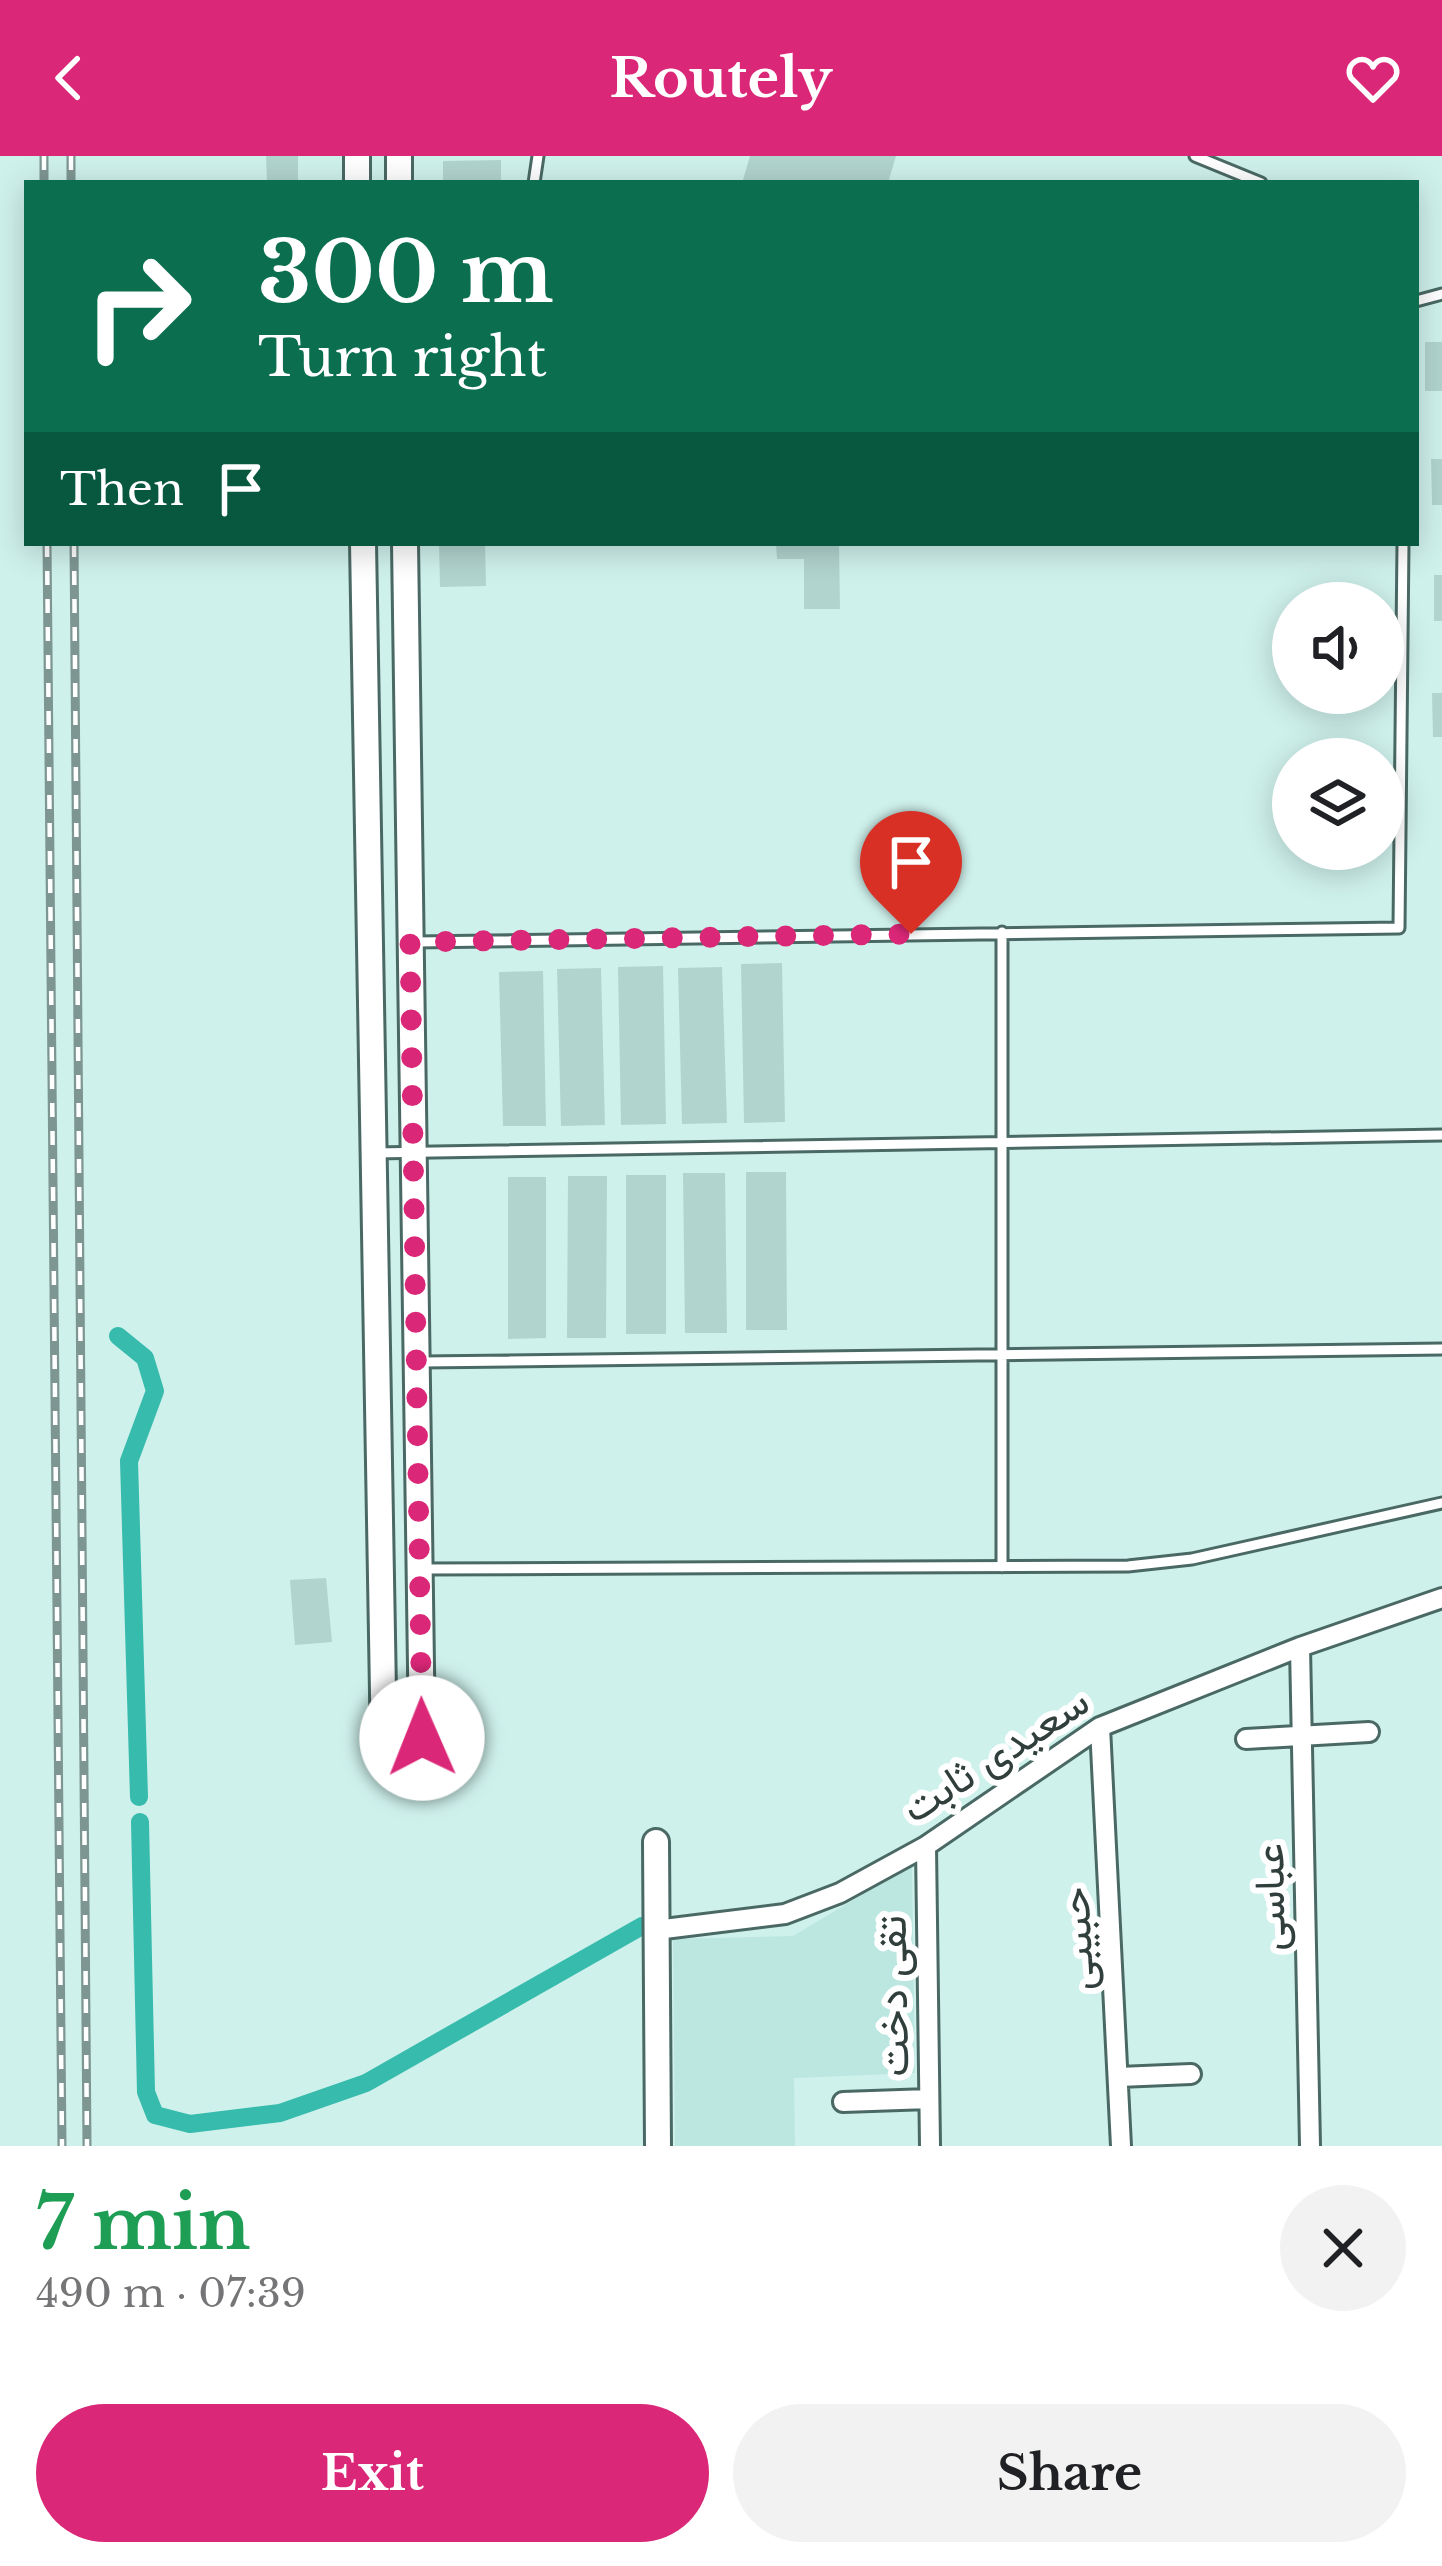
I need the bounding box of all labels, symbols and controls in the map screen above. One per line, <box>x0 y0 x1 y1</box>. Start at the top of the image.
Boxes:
icon: back <box>36 45 102 111</box>
text: Routely <box>610 45 832 112</box>
icon: heart <box>1340 45 1406 111</box>
text: 300 m <box>258 221 554 325</box>
icon: right <box>60 228 216 384</box>
text: Turn right <box>258 324 547 391</box>
icon: arrive <box>208 456 274 522</box>
text: Then <box>60 461 184 517</box>
map controls <box>1272 582 1404 870</box>
button: sound <box>1272 582 1404 714</box>
button: layers <box>1272 738 1404 870</box>
pin <box>860 811 962 934</box>
icon: arrive <box>878 829 944 895</box>
street label: سعیدی ثابت <box>892 1674 1098 1834</box>
position arrow <box>359 1675 485 1801</box>
street label: عباسی <box>1242 1843 1296 1951</box>
street label: حبیبی <box>1047 1886 1105 1992</box>
street label: تقی دخت <box>865 1915 919 2077</box>
text: 7 min <box>36 2179 250 2268</box>
button: close <box>1280 2185 1406 2311</box>
text: 490 m · 07:39 <box>36 2269 306 2318</box>
button: Exit <box>36 2404 709 2542</box>
button: Share <box>733 2404 1406 2542</box>

